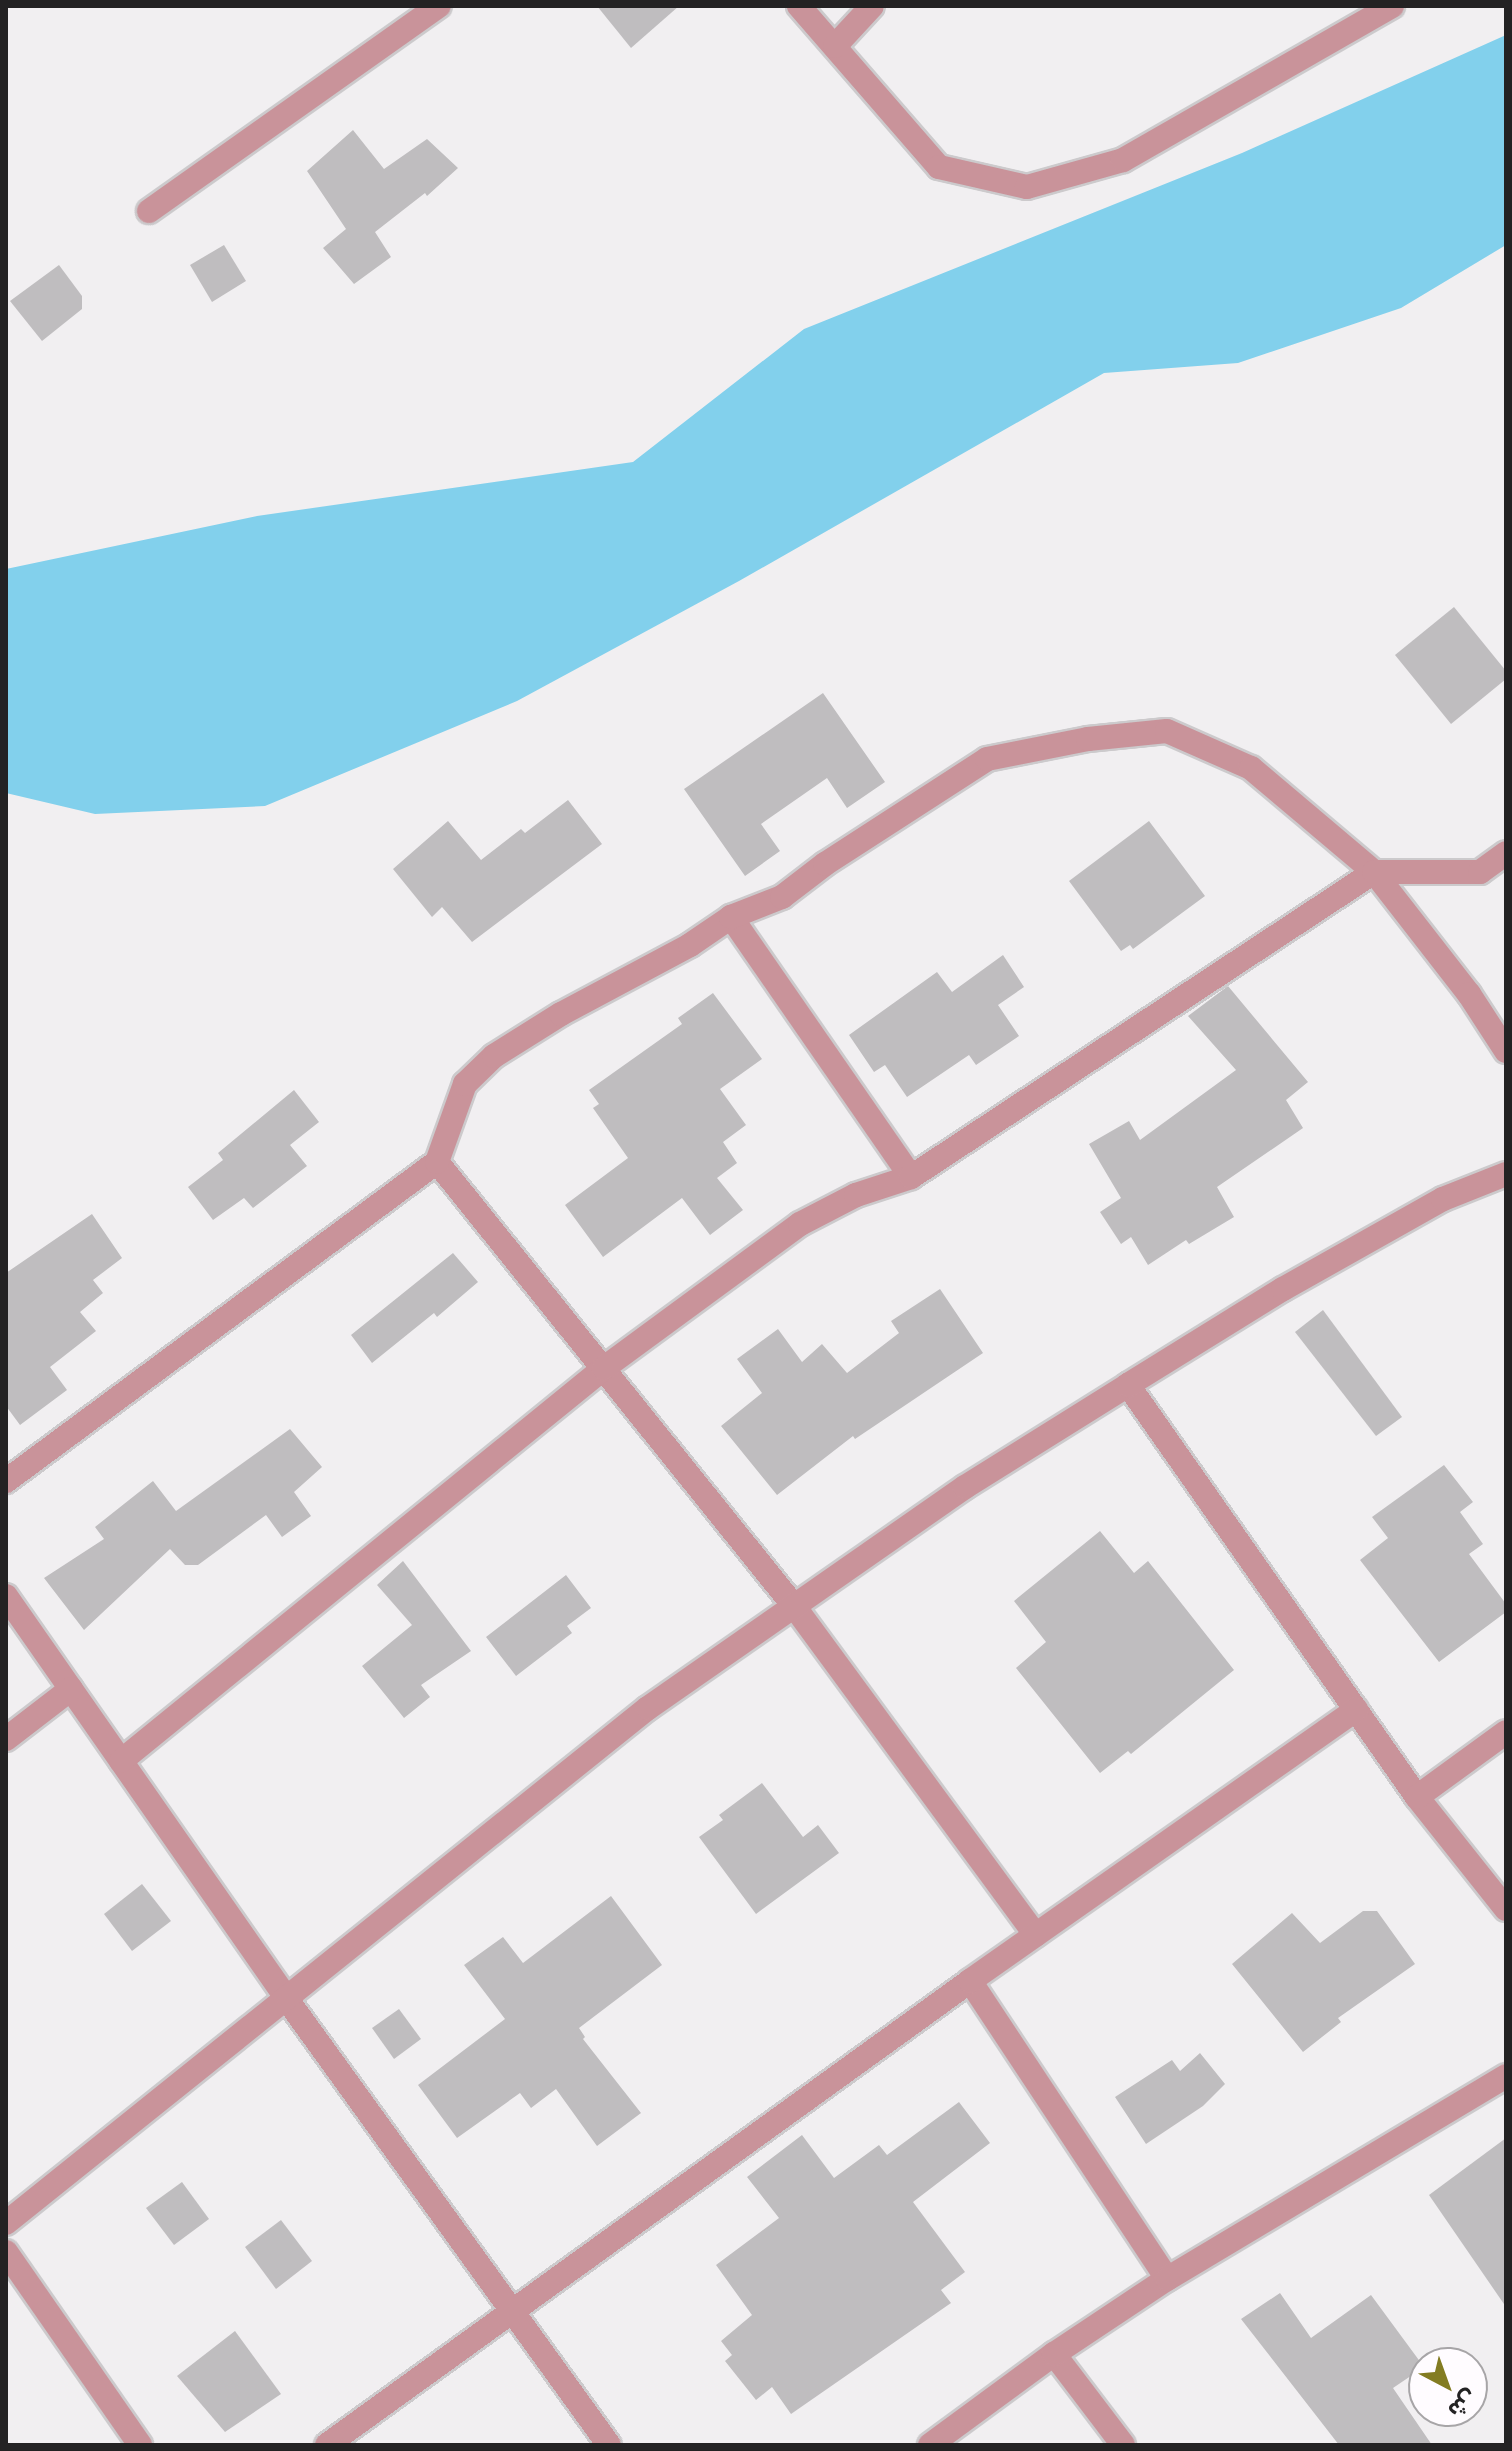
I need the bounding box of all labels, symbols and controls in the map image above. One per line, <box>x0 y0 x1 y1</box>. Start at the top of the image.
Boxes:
north arrow <box>1408 2347 1488 2427</box>
text: ش <box>1442 2383 1484 2425</box>

